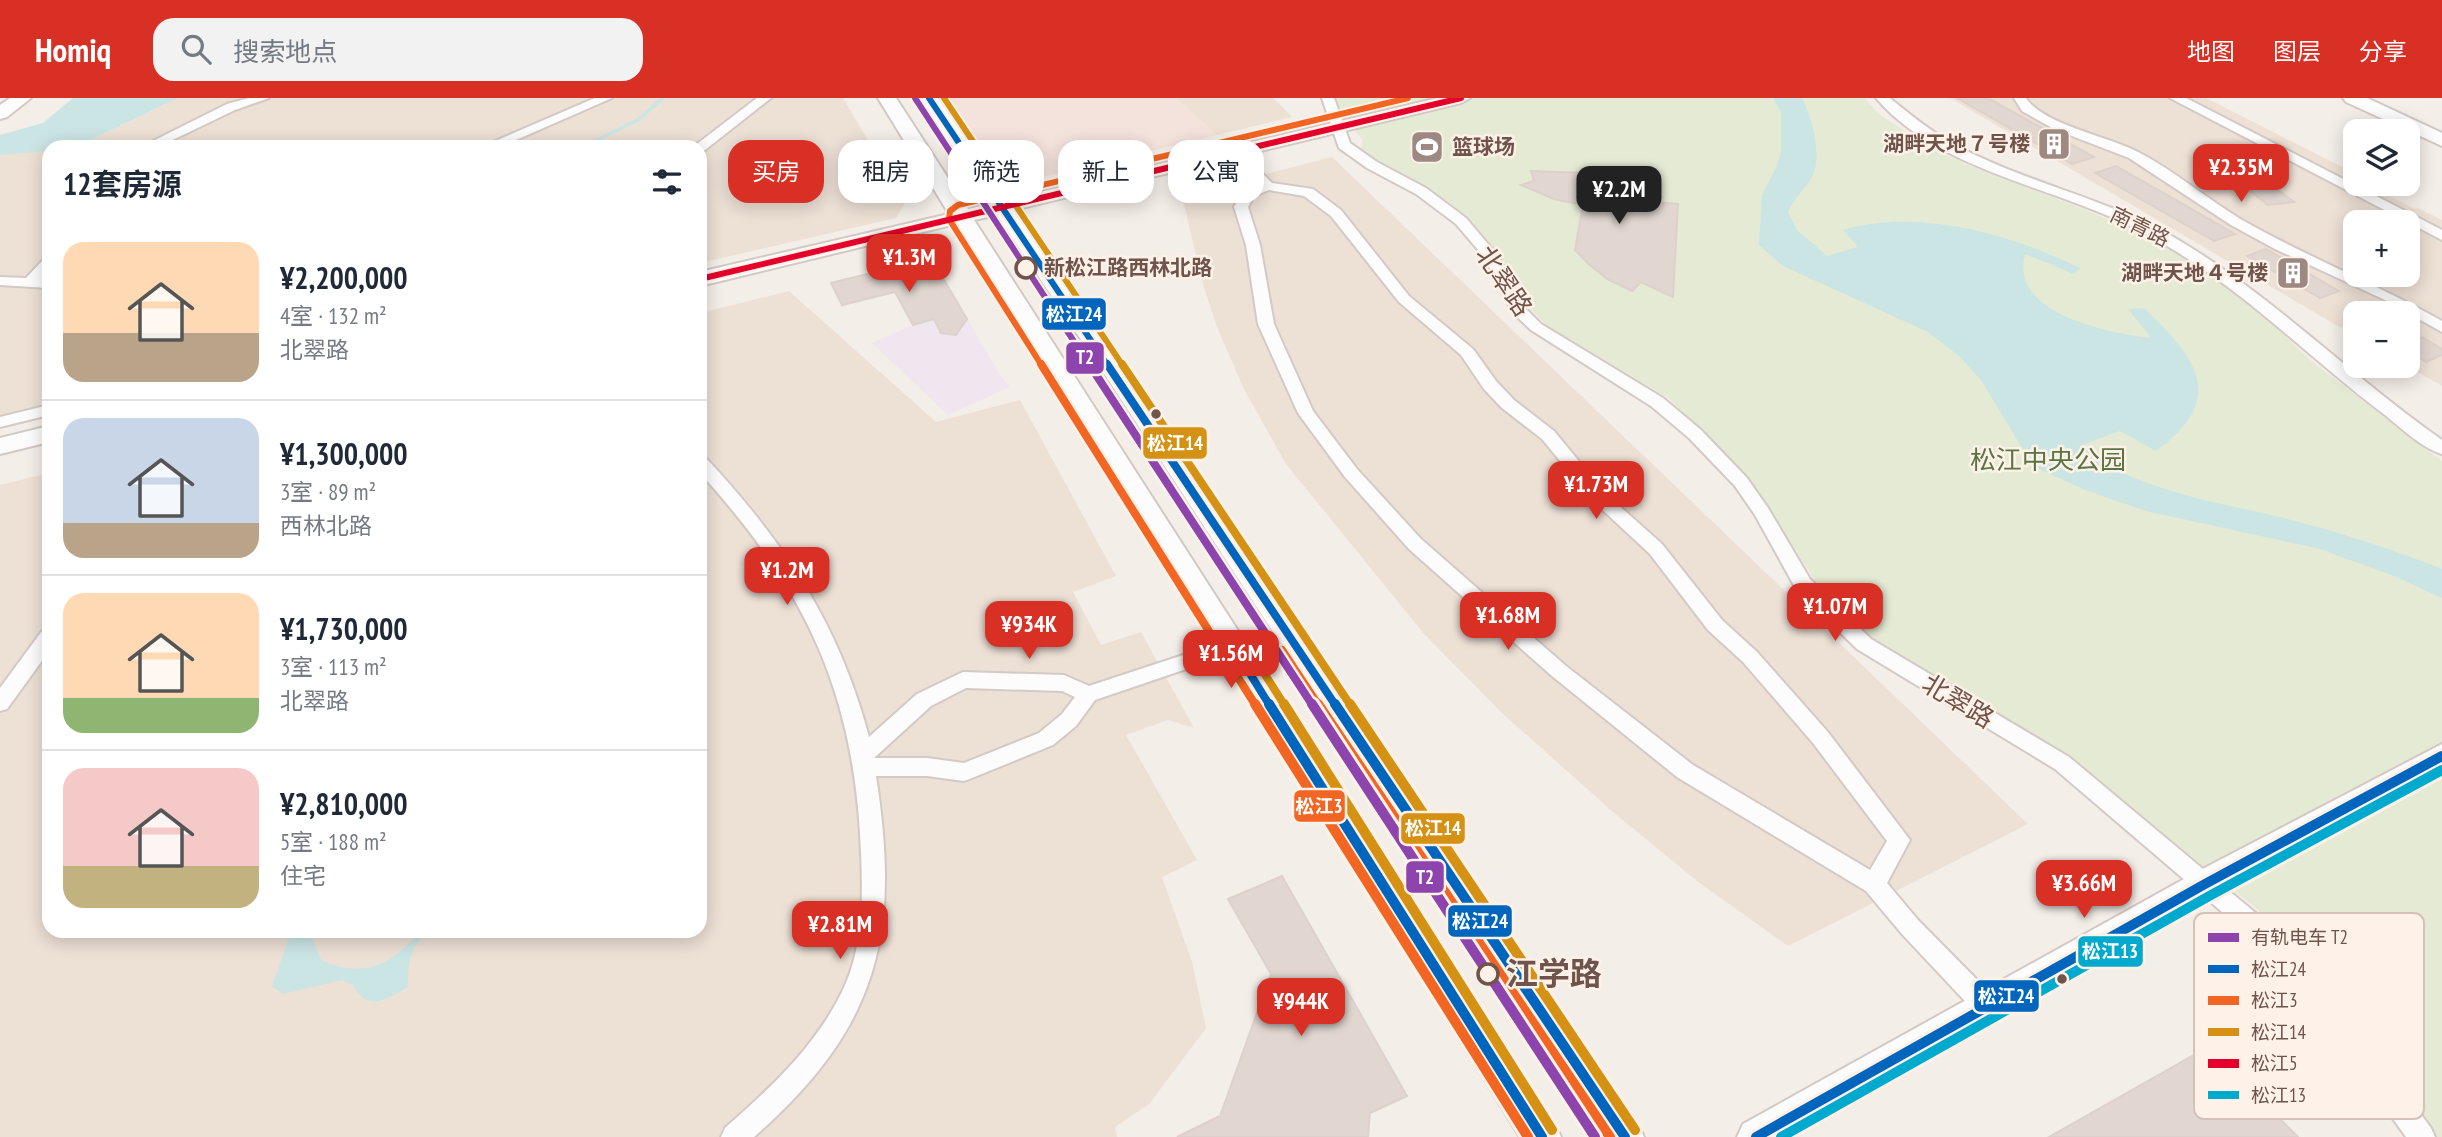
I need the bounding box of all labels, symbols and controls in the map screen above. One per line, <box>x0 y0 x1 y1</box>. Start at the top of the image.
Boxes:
search box <box>153 18 643 81</box>
text: Homiq <box>35 28 111 71</box>
icon: search <box>177 30 215 68</box>
text: 搜索地点 <box>233 35 337 68</box>
text: 地图 <box>2187 36 2235 67</box>
text: 图层 <box>2273 36 2321 67</box>
text: 分享 <box>2359 36 2407 67</box>
map controls <box>2343 119 2420 378</box>
button: layers <box>2343 119 2420 196</box>
building icon: 湖畔天地７号楼 <box>2035 125 2073 163</box>
sports icon: 篮球场 <box>1408 128 1446 166</box>
place label: 湖畔天地７号楼 <box>1883 130 2030 157</box>
place label: 篮球场 <box>1452 133 1515 160</box>
chip: 买房 <box>728 140 824 203</box>
chip: 租房 <box>838 140 934 203</box>
chip: 筛选 <box>948 140 1044 203</box>
chip: 新上 <box>1058 140 1154 203</box>
chip: 公寓 <box>1168 140 1264 203</box>
pin: ¥2.35M <box>2184 144 2298 204</box>
text: ¥2.35M <box>2209 152 2273 181</box>
icon: filters <box>648 163 686 201</box>
text: 12套房源 <box>63 164 182 203</box>
pin: ¥2.2M <box>1570 166 1668 226</box>
text: ¥2.2M <box>1592 174 1646 203</box>
street label: 南青路 <box>2106 201 2174 252</box>
button: + <box>2343 210 2420 287</box>
pin: ¥1.3M <box>860 234 958 294</box>
street label: 北翠路 <box>1469 239 1540 322</box>
text: ¥1.3M <box>882 242 936 271</box>
place label: 新松江路西林北路 <box>1044 254 1212 281</box>
building icon: 湖畔天地４号楼 <box>2274 254 2312 292</box>
marker: 新松江路西林北路 <box>1015 257 1037 279</box>
text: ¥2,200,000 <box>280 258 408 297</box>
place label: 湖畔天地４号楼 <box>2121 259 2268 286</box>
icon: home <box>119 270 203 354</box>
line badge: 松江24 <box>1041 297 1107 331</box>
text: 4室 · 132 m² <box>280 301 387 330</box>
button: − <box>2343 301 2420 378</box>
text: 松江24 <box>1046 302 1102 326</box>
text: 北翠路 <box>280 335 349 364</box>
line badge: T2 <box>1065 341 1105 375</box>
text: T2 <box>1076 345 1094 369</box>
unlabelled marker <box>1149 407 1163 421</box>
line badge: 松江14 <box>1142 426 1208 460</box>
text: 松江14 <box>1147 431 1203 455</box>
text: ¥1,300,000 <box>280 434 408 473</box>
park label: 松江中央公园 <box>1970 443 2126 476</box>
icon: home <box>119 446 203 530</box>
pin: ¥1.73M <box>1539 462 1653 521</box>
text: ¥1.73M <box>1564 469 1628 498</box>
text: 3室 · 89 m² <box>280 477 376 506</box>
text: 西林北路 <box>280 511 372 540</box>
pin: ¥1.2M <box>738 547 836 607</box>
text: ¥1.2M <box>760 555 814 584</box>
pin: ¥1.07M <box>1778 584 1892 643</box>
text: ¥1.07M <box>1803 591 1867 620</box>
pin: ¥1.68M <box>1451 592 1565 652</box>
text: ¥1.68M <box>1476 600 1540 629</box>
pin: ¥934K <box>980 602 1078 661</box>
text: ¥1,730,000 <box>280 609 408 648</box>
text: ¥934K <box>1001 609 1057 638</box>
icon: home <box>119 621 203 705</box>
pin: ¥1.56M <box>1174 630 1288 690</box>
text: ¥1.56M <box>1199 638 1263 667</box>
text: 3室 · 113 m² <box>280 652 387 681</box>
street label: 北翠路 <box>1916 666 2000 735</box>
text: 北翠路 <box>280 686 349 715</box>
text: ¥2,810,000 <box>280 784 408 823</box>
line badge: 松江3 <box>1293 789 1346 823</box>
text: 松江3 <box>1295 794 1343 818</box>
icon: home <box>119 796 203 880</box>
line badge: 松江14 <box>1400 812 1466 845</box>
text: 松江14 <box>1405 816 1461 840</box>
text: 5室 · 188 m² <box>280 827 387 856</box>
line badge: T2 <box>1405 860 1445 894</box>
pin: ¥3.66M <box>2027 860 2141 920</box>
text: 住宅 <box>280 861 326 890</box>
text: T2 <box>1416 865 1434 889</box>
text: ¥3.66M <box>2052 868 2116 897</box>
pin: ¥2.81M <box>783 902 897 961</box>
line badge: 松江24 <box>1447 904 1513 938</box>
text: ¥2.81M <box>808 909 872 938</box>
text: 松江24 <box>1452 909 1508 933</box>
legend <box>2194 913 2424 1119</box>
text: 有轨电车 T2 <box>2251 925 2348 949</box>
line badge: 松江13 <box>2077 935 2144 968</box>
text: 松江13 <box>2082 939 2138 963</box>
place label: 江学路 <box>1506 952 1602 994</box>
text: 松江24 <box>2251 957 2307 981</box>
marker: 江学路 <box>1477 963 1499 985</box>
unlabelled marker <box>2055 972 2069 986</box>
pin: ¥944K <box>1252 978 1350 1038</box>
line badge: 松江24 <box>1973 979 2040 1013</box>
text: 松江24 <box>1978 984 2034 1008</box>
text: ¥944K <box>1273 986 1329 1015</box>
text: 松江3 <box>2251 988 2298 1012</box>
text: 松江14 <box>2251 1020 2307 1044</box>
text: 松江5 <box>2251 1051 2298 1075</box>
text: 松江13 <box>2251 1083 2306 1107</box>

